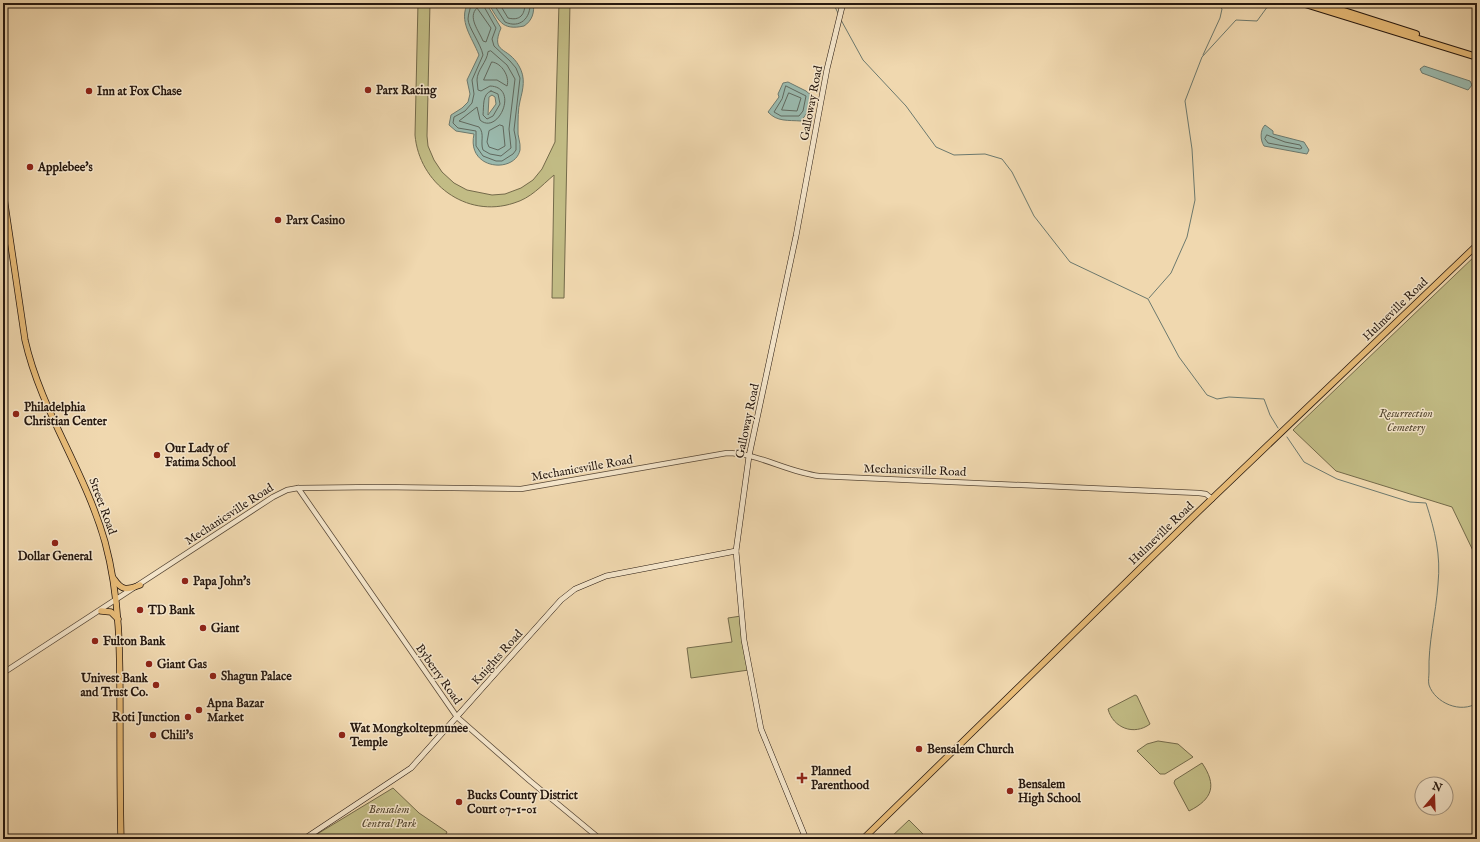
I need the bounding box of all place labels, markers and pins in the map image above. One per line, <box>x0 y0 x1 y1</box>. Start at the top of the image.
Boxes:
place label: Parx Racing <box>376 83 437 99</box>
place label: Inn at Fox Chase <box>97 84 182 99</box>
marker: Parx Racing <box>363 85 373 95</box>
marker: Inn at Fox Chase <box>84 86 94 96</box>
place label: Applebee's <box>37 160 93 176</box>
marker: Applebee's <box>25 162 35 172</box>
place label: Parx Casino <box>286 213 346 228</box>
marker: Parx Casino <box>273 215 283 225</box>
place label: Philadelphia Christian Center <box>24 400 107 429</box>
marker: Philadelphia Christian Center <box>11 409 21 419</box>
place label: Our Lady of Fatima School <box>165 441 237 470</box>
marker: Our Lady of Fatima School <box>152 450 162 460</box>
marker: Dollar General <box>50 538 60 548</box>
place label: Dollar General <box>18 549 93 564</box>
place label: Papa John's <box>193 574 251 590</box>
marker: Papa John's <box>180 576 190 586</box>
place label: TD Bank <box>147 603 196 618</box>
marker: TD Bank <box>135 605 145 615</box>
place label: Giant <box>211 621 240 636</box>
marker: Giant <box>198 623 208 633</box>
place label: Fulton Bank <box>103 634 166 649</box>
marker: Fulton Bank <box>90 636 100 646</box>
place label: Giant Gas <box>157 657 208 672</box>
marker: Giant Gas <box>144 659 154 669</box>
place label: Shagun Palace <box>221 669 292 685</box>
place label: Univest Bank and Trust Co. <box>80 671 149 700</box>
marker: Shagun Palace <box>208 671 218 681</box>
marker: Univest Bank and Trust Co. <box>151 680 161 690</box>
place label: Apna Bazar Market <box>206 696 265 725</box>
marker: Apna Bazar Market <box>194 705 204 715</box>
place label: Roti Junction <box>112 710 181 726</box>
marker: Roti Junction <box>183 712 193 722</box>
place label: Wat Mongkoltepmunee Temple <box>349 721 469 751</box>
place label: Chili's <box>161 728 194 743</box>
marker: Chili's <box>148 730 158 740</box>
marker: Wat Mongkoltepmunee Temple <box>337 730 347 740</box>
place label: Bensalem Church <box>927 742 1015 757</box>
marker: Bensalem Church <box>914 744 924 754</box>
place label: Planned Parenthood <box>811 764 870 793</box>
marker: Planned Parenthood <box>796 772 808 784</box>
place label: Bensalem High School <box>1018 777 1082 807</box>
marker: Bensalem High School <box>1005 786 1015 796</box>
place label: Bucks County District Court 07-1-01 <box>467 788 579 817</box>
marker: Bucks County District Court 07-1-01 <box>454 797 464 807</box>

